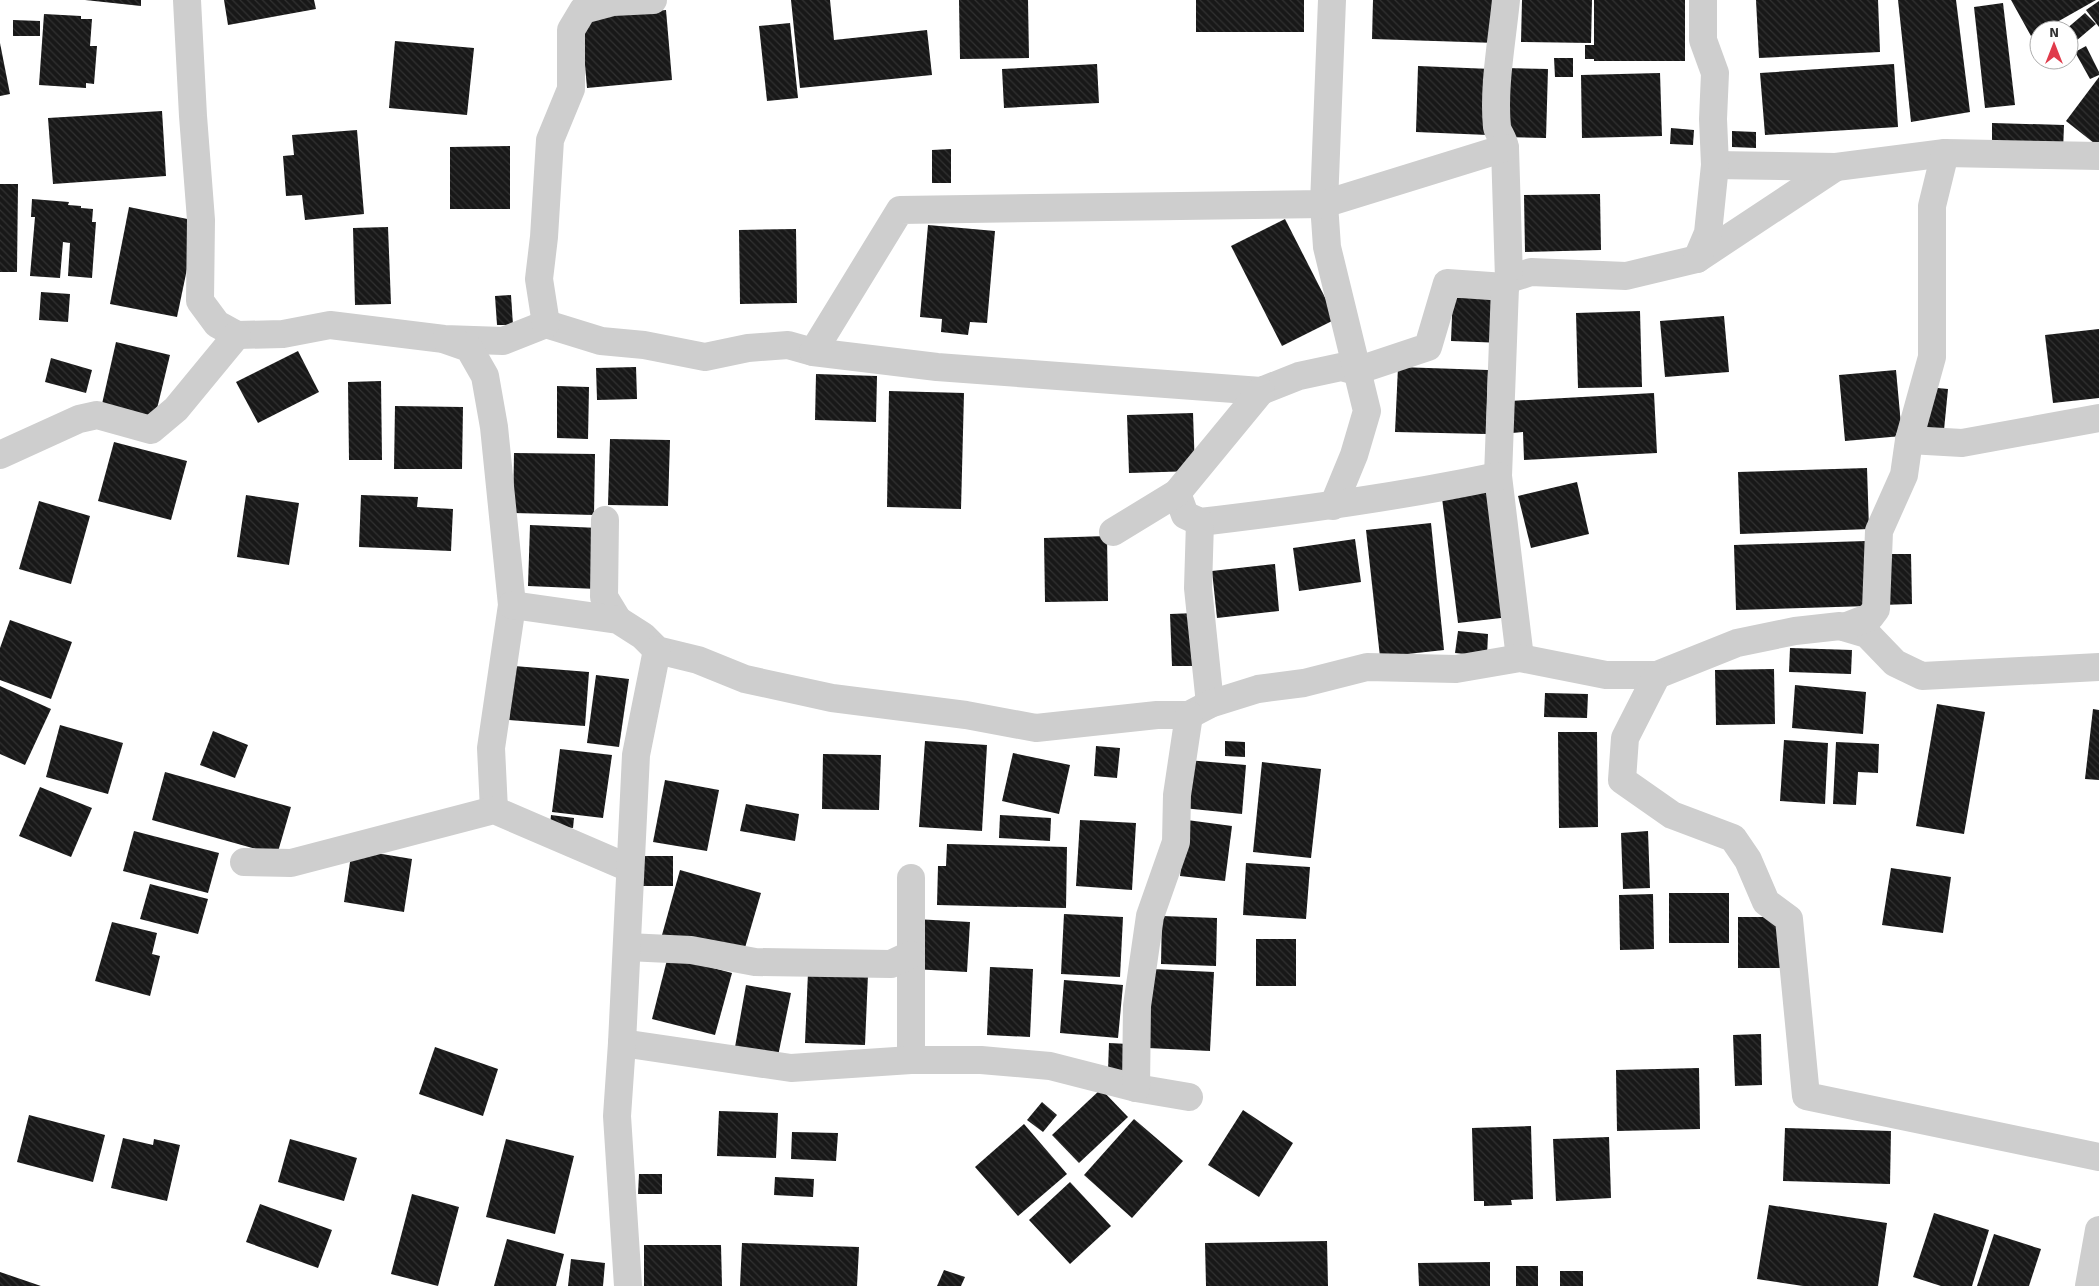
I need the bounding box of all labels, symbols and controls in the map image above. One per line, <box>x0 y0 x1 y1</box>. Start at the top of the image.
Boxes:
north arrow <box>2029 20 2079 70</box>
text: N <box>2049 24 2059 41</box>

